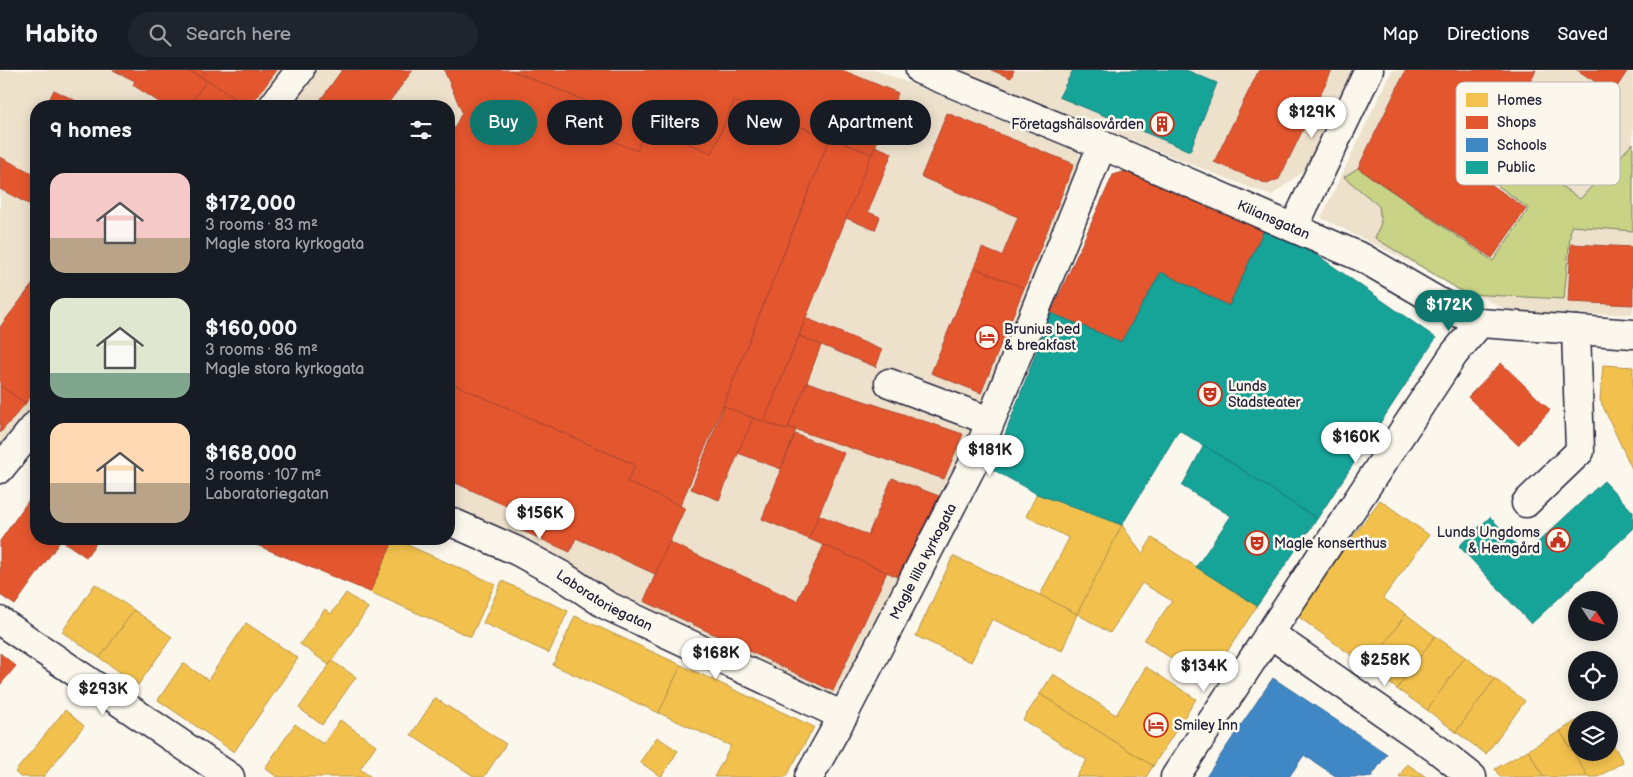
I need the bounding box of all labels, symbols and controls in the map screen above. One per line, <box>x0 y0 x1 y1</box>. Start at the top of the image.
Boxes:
search box <box>128 12 478 57</box>
text: Habito <box>25 20 98 49</box>
icon: search <box>146 21 174 49</box>
text: Search here <box>186 23 291 46</box>
text: Map <box>1383 24 1419 45</box>
text: Directions <box>1447 24 1529 45</box>
text: Saved <box>1557 24 1608 45</box>
legend <box>1456 82 1620 185</box>
text: Homes <box>1497 92 1542 109</box>
pin: $129K <box>1277 97 1347 139</box>
chip: Buy <box>470 100 537 145</box>
chip: Rent <box>547 100 622 145</box>
chip: Filters <box>632 100 718 145</box>
chip: New <box>728 100 800 145</box>
chip: Apartment <box>810 100 931 145</box>
text: $129K <box>1288 103 1336 122</box>
building icon: Företagshälsovården <box>1149 111 1175 137</box>
text: Shops <box>1497 114 1536 131</box>
icon: filters <box>407 116 435 144</box>
place label: Företagshälsovården <box>1011 116 1144 133</box>
text: 9 homes <box>50 118 132 143</box>
text: Schools <box>1497 137 1547 154</box>
text: Public <box>1497 159 1535 176</box>
text: $172,000 <box>205 191 296 216</box>
icon: home <box>90 193 150 253</box>
street label: Kiliansgatan <box>1235 196 1313 243</box>
text: 3 rooms · 83 m² <box>205 216 318 235</box>
text: Magle stora kyrkogata <box>205 235 364 254</box>
pin: $172K <box>1414 290 1484 332</box>
text: $172K <box>1426 296 1472 315</box>
text: $160,000 <box>205 316 297 341</box>
icon: home <box>90 318 150 378</box>
place label: Brunius bed & breakfast <box>1004 321 1080 354</box>
hotel icon: Brunius bed & breakfast <box>974 324 1000 350</box>
text: 3 rooms · 86 m² <box>205 341 318 360</box>
text: Magle stora kyrkogata <box>205 360 364 379</box>
place label: Lunds Stadsteater <box>1228 378 1302 411</box>
theatre icon: Lunds Stadsteater <box>1197 381 1223 407</box>
pin: $160K <box>1321 422 1391 464</box>
text: $160K <box>1332 428 1380 447</box>
pin: $181K <box>955 434 1025 477</box>
text: $168,000 <box>205 441 297 466</box>
text: $181K <box>968 441 1012 460</box>
icon: home <box>90 443 150 503</box>
text: 3 rooms · 107 m² <box>205 466 321 485</box>
text: Laboratoriegatan <box>205 485 329 504</box>
pin: $156K <box>505 498 575 540</box>
street label: Magle lilla kyrkogata <box>886 500 960 622</box>
text: $156K <box>516 504 564 523</box>
place label: Lunds Ungdoms & Hemgård <box>1437 524 1540 557</box>
public building icon: Lunds Ungdoms & Hemgård <box>1545 527 1571 553</box>
theatre icon: Magle konserthus <box>1244 530 1270 556</box>
place label: Magle konserthus <box>1274 535 1387 552</box>
street label: Laboratoriegatan <box>553 566 656 634</box>
north arrow <box>1568 591 1618 641</box>
map controls <box>1568 591 1618 761</box>
pin: $168K <box>681 638 751 680</box>
text: $168K <box>692 644 740 663</box>
pin: $258K <box>1350 644 1420 687</box>
pin: $134K <box>1169 650 1239 693</box>
text: $258K <box>1360 651 1410 670</box>
button: locate <box>1568 651 1618 701</box>
text: $134K <box>1181 657 1227 676</box>
pin: $293K <box>68 674 138 716</box>
text: $293K <box>78 680 128 699</box>
button: layers <box>1568 711 1618 761</box>
hotel icon: Smiley Inn <box>1143 712 1169 738</box>
place label: Smiley Inn <box>1174 717 1238 734</box>

